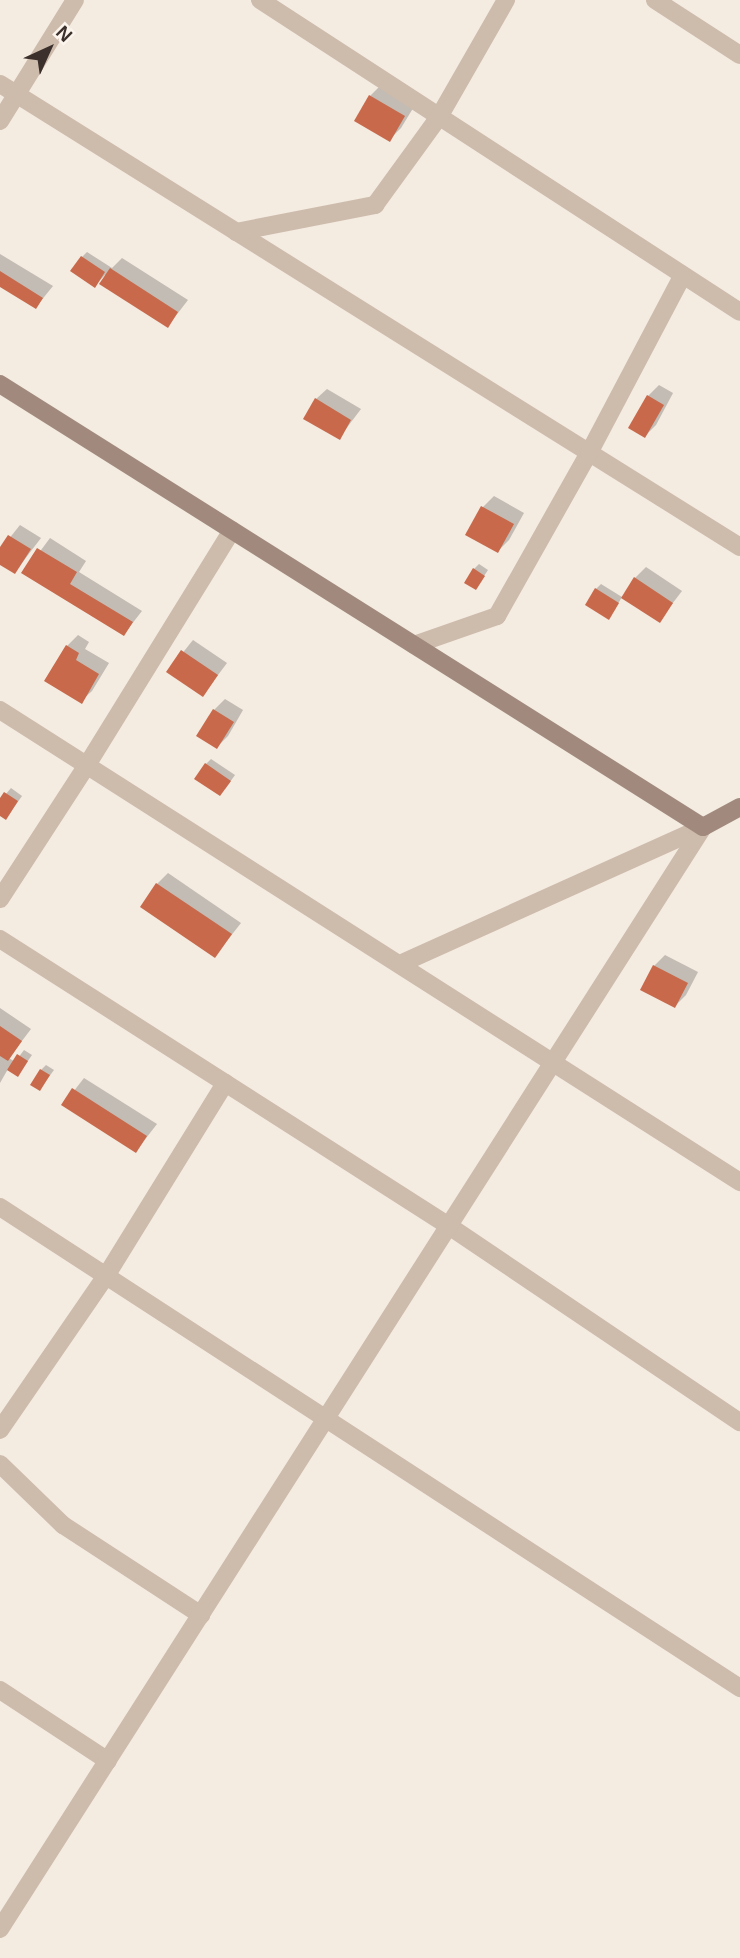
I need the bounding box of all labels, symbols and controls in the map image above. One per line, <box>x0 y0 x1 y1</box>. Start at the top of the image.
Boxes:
north arrow <box>14 14 84 84</box>
text: N <box>52 22 76 46</box>

